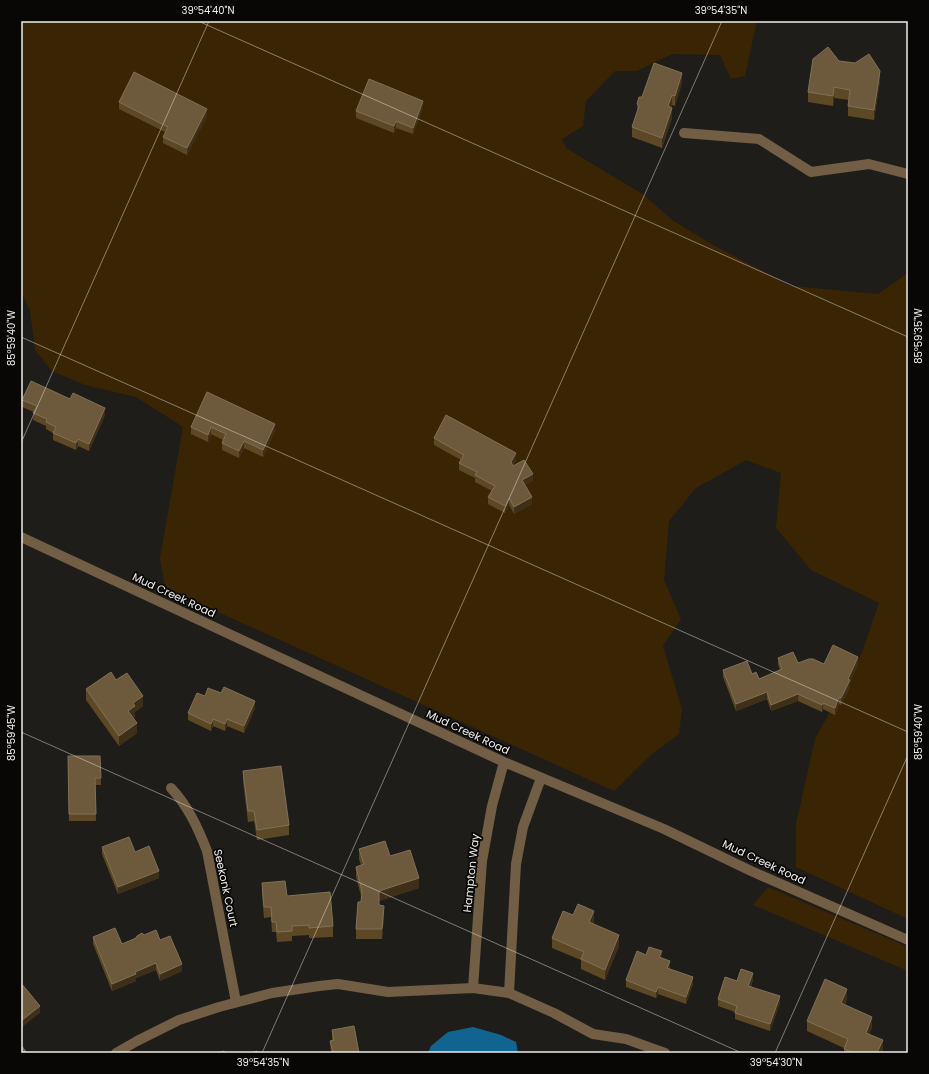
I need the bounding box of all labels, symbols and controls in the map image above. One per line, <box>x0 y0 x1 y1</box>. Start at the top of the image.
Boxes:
text: 39°54'40"N <box>182 3 234 18</box>
text: 39°54'35"N <box>695 3 747 18</box>
text: 85°59'35"W <box>911 308 926 364</box>
text: 85°59'40"W <box>4 310 19 366</box>
street label: Mud Creek Road <box>130 569 218 621</box>
text: 85°59'40"W <box>911 704 926 760</box>
text: 85°59'45"W <box>4 705 19 761</box>
street label: Mud Creek Road <box>424 706 512 758</box>
street label: Hampton Way <box>459 832 483 913</box>
street label: Mud Creek Road <box>720 836 808 888</box>
street label: Seekonk Court <box>210 848 242 928</box>
text: 39°54'35"N <box>237 1055 289 1070</box>
text: 39°54'30"N <box>750 1055 802 1070</box>

